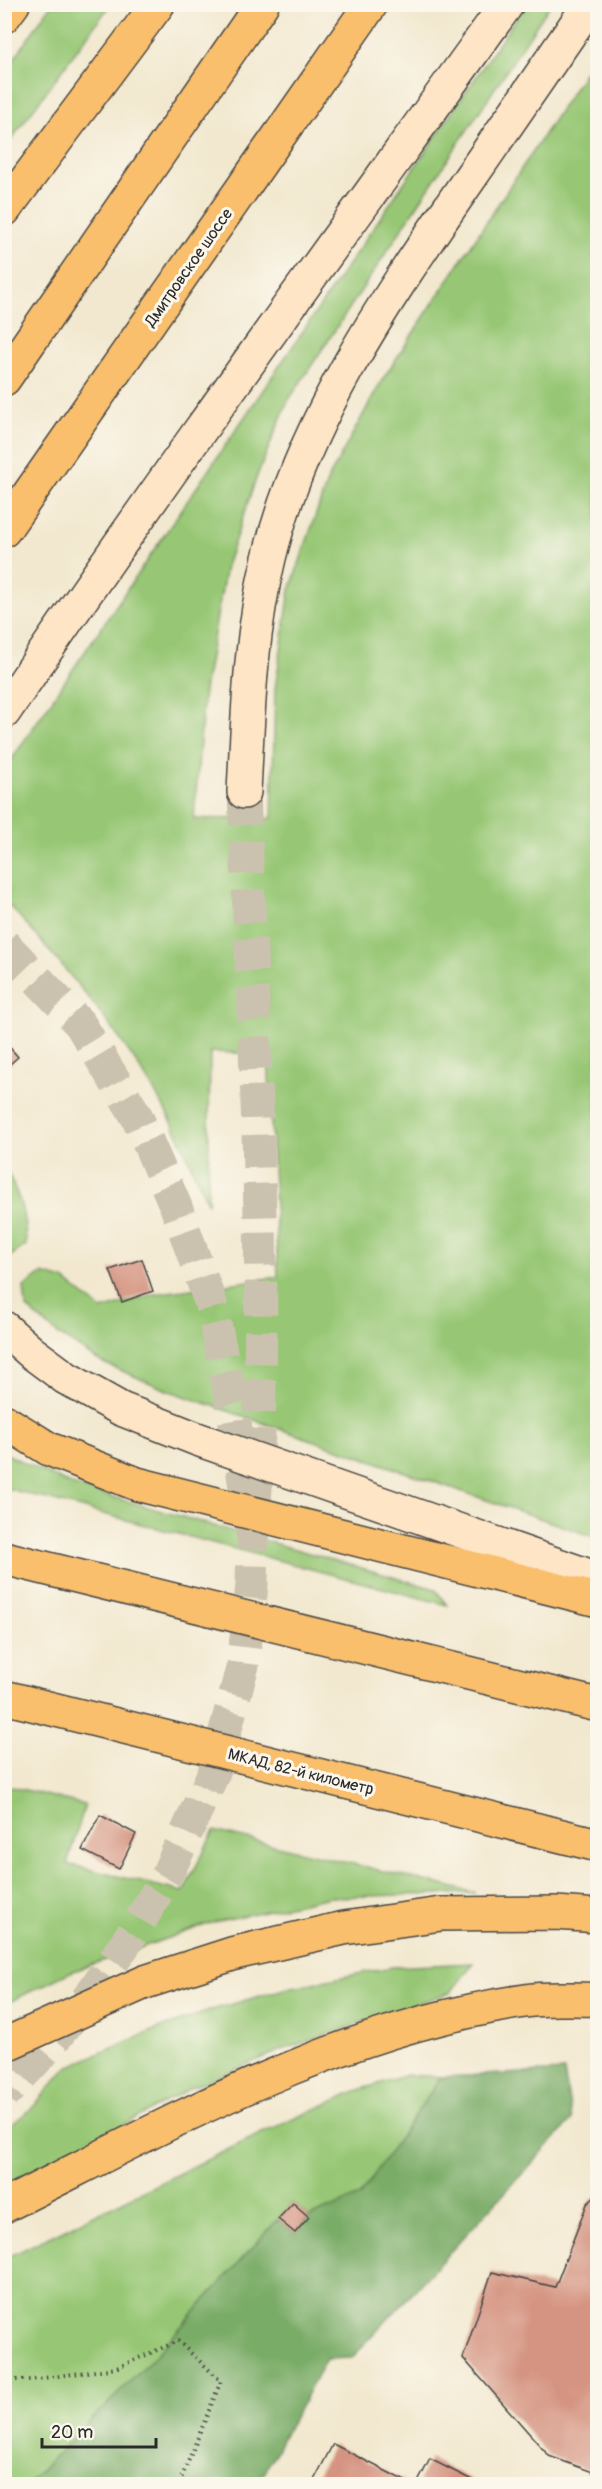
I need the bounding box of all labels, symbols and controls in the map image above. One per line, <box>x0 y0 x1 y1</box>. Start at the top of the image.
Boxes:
street label: Дмитровское шоссе <box>140 205 237 331</box>
street label: МКАД, 82-й километр <box>226 1744 376 1800</box>
scale bar <box>42 2411 156 2449</box>
text: 20 m <box>51 2421 93 2444</box>

